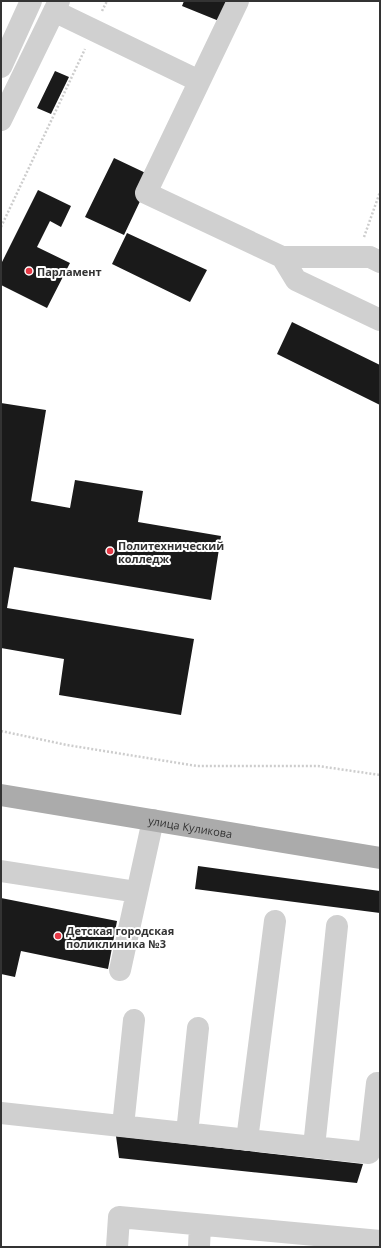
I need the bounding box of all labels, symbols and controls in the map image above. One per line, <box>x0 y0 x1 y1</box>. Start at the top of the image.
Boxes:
place label: Парламент <box>37 264 102 279</box>
marker: Парламент <box>24 266 34 276</box>
place label: Политехнический колледж <box>118 538 224 566</box>
marker: Политехнический колледж <box>105 546 115 556</box>
street label: улица Куликова <box>147 812 234 841</box>
place label: Детская городская поликлиника №3 <box>66 923 174 951</box>
marker: Детская городская поликлиника №3 <box>53 931 63 941</box>

